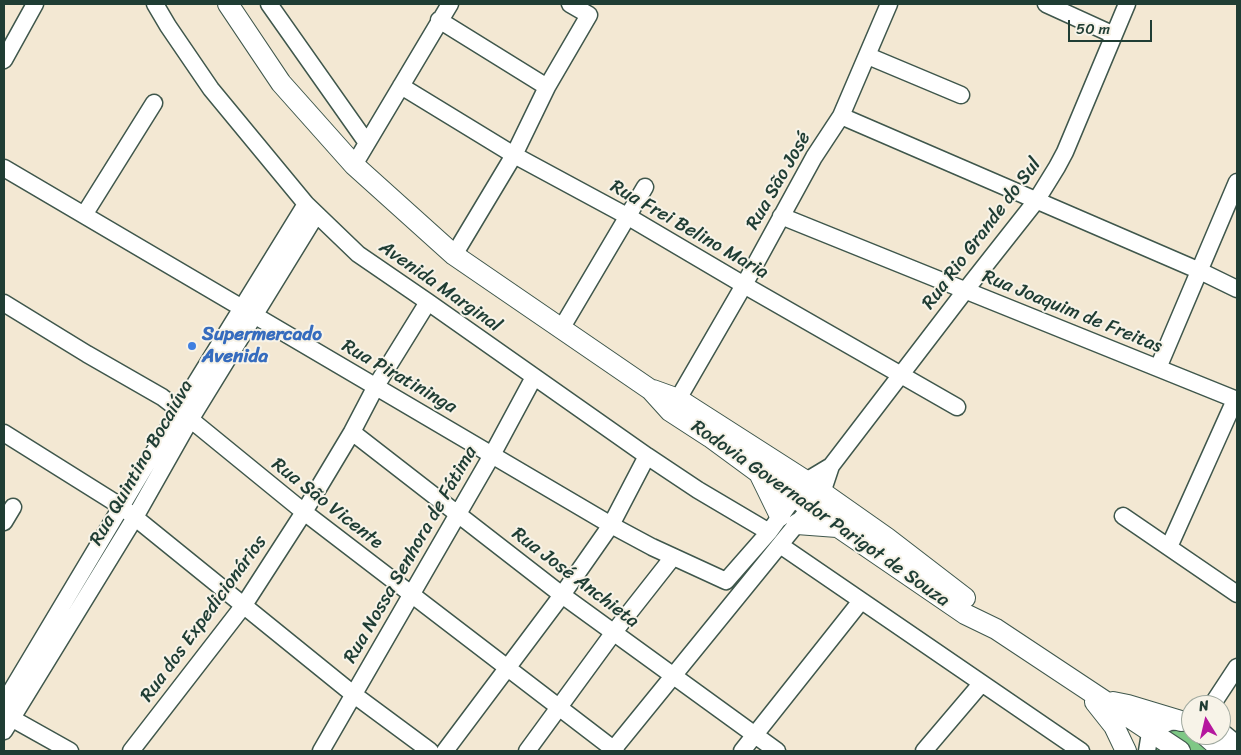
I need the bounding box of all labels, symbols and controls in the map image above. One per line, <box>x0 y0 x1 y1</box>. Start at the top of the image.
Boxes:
scale bar <box>1071 10 1155 42</box>
text: 50 m <box>1076 16 1110 42</box>
street label: Rua São José <box>742 128 816 234</box>
street label: Rua Rio Grande do Sul <box>918 154 1046 314</box>
street label: Rua Frei Belino Maria <box>606 175 772 285</box>
street label: Avenida Marginal <box>374 236 506 338</box>
street label: Rua Joaquim de Freitas <box>979 265 1165 359</box>
place label: Supermercado Avenida <box>202 324 322 368</box>
street label: Rua Piratininga <box>338 335 460 419</box>
marker: Supermercado Avenida <box>186 340 198 352</box>
street label: Rua Quintino Bocaiúva <box>85 376 199 550</box>
street label: Rodovia Governador Parigot de Souza <box>686 416 954 612</box>
street label: Rua Nossa Senhora de Fátima <box>339 442 483 668</box>
street label: Rua São Vicente <box>267 453 387 555</box>
street label: Rua José Anchieta <box>507 523 643 633</box>
street label: Rua dos Expedicionários <box>136 531 272 707</box>
text: N <box>1197 693 1210 719</box>
north arrow <box>1181 695 1231 745</box>

